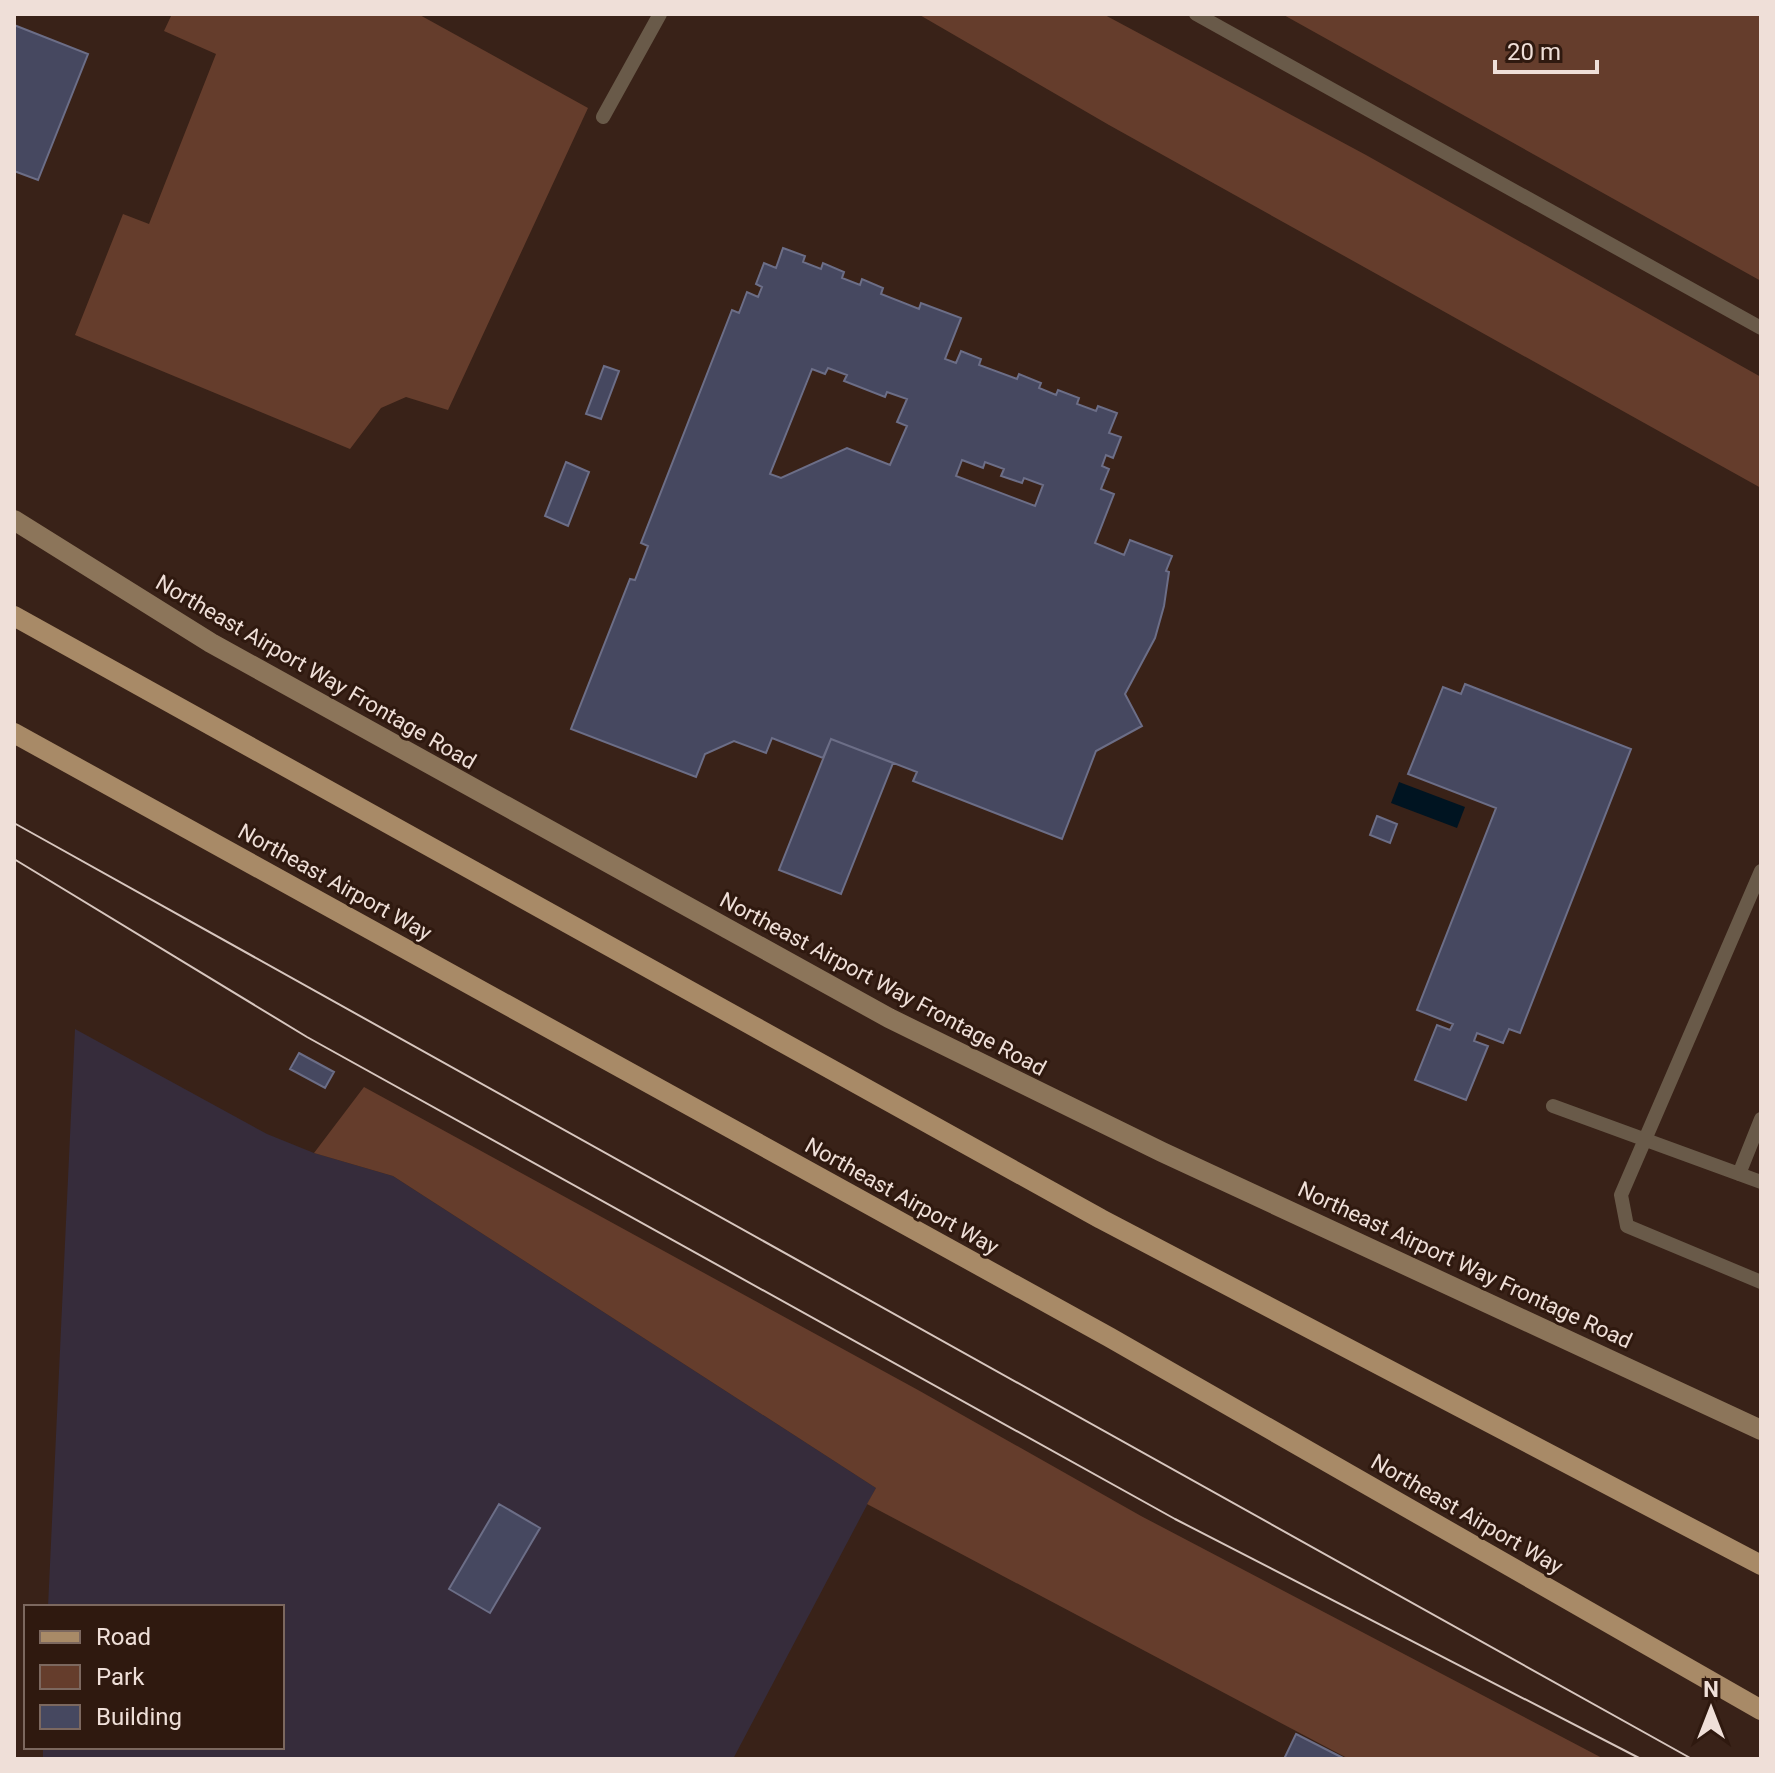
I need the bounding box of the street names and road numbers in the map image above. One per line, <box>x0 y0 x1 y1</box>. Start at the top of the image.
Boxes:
street label: Northeast Airport Way Frontage Road <box>151 570 481 774</box>
street label: Northeast Airport Way <box>234 818 437 946</box>
street label: Northeast Airport Way Frontage Road <box>716 887 1050 1081</box>
street label: Northeast Airport Way <box>801 1132 1004 1260</box>
street label: Northeast Airport Way Frontage Road <box>1294 1176 1636 1354</box>
street label: Northeast Airport Way <box>1367 1449 1568 1579</box>

